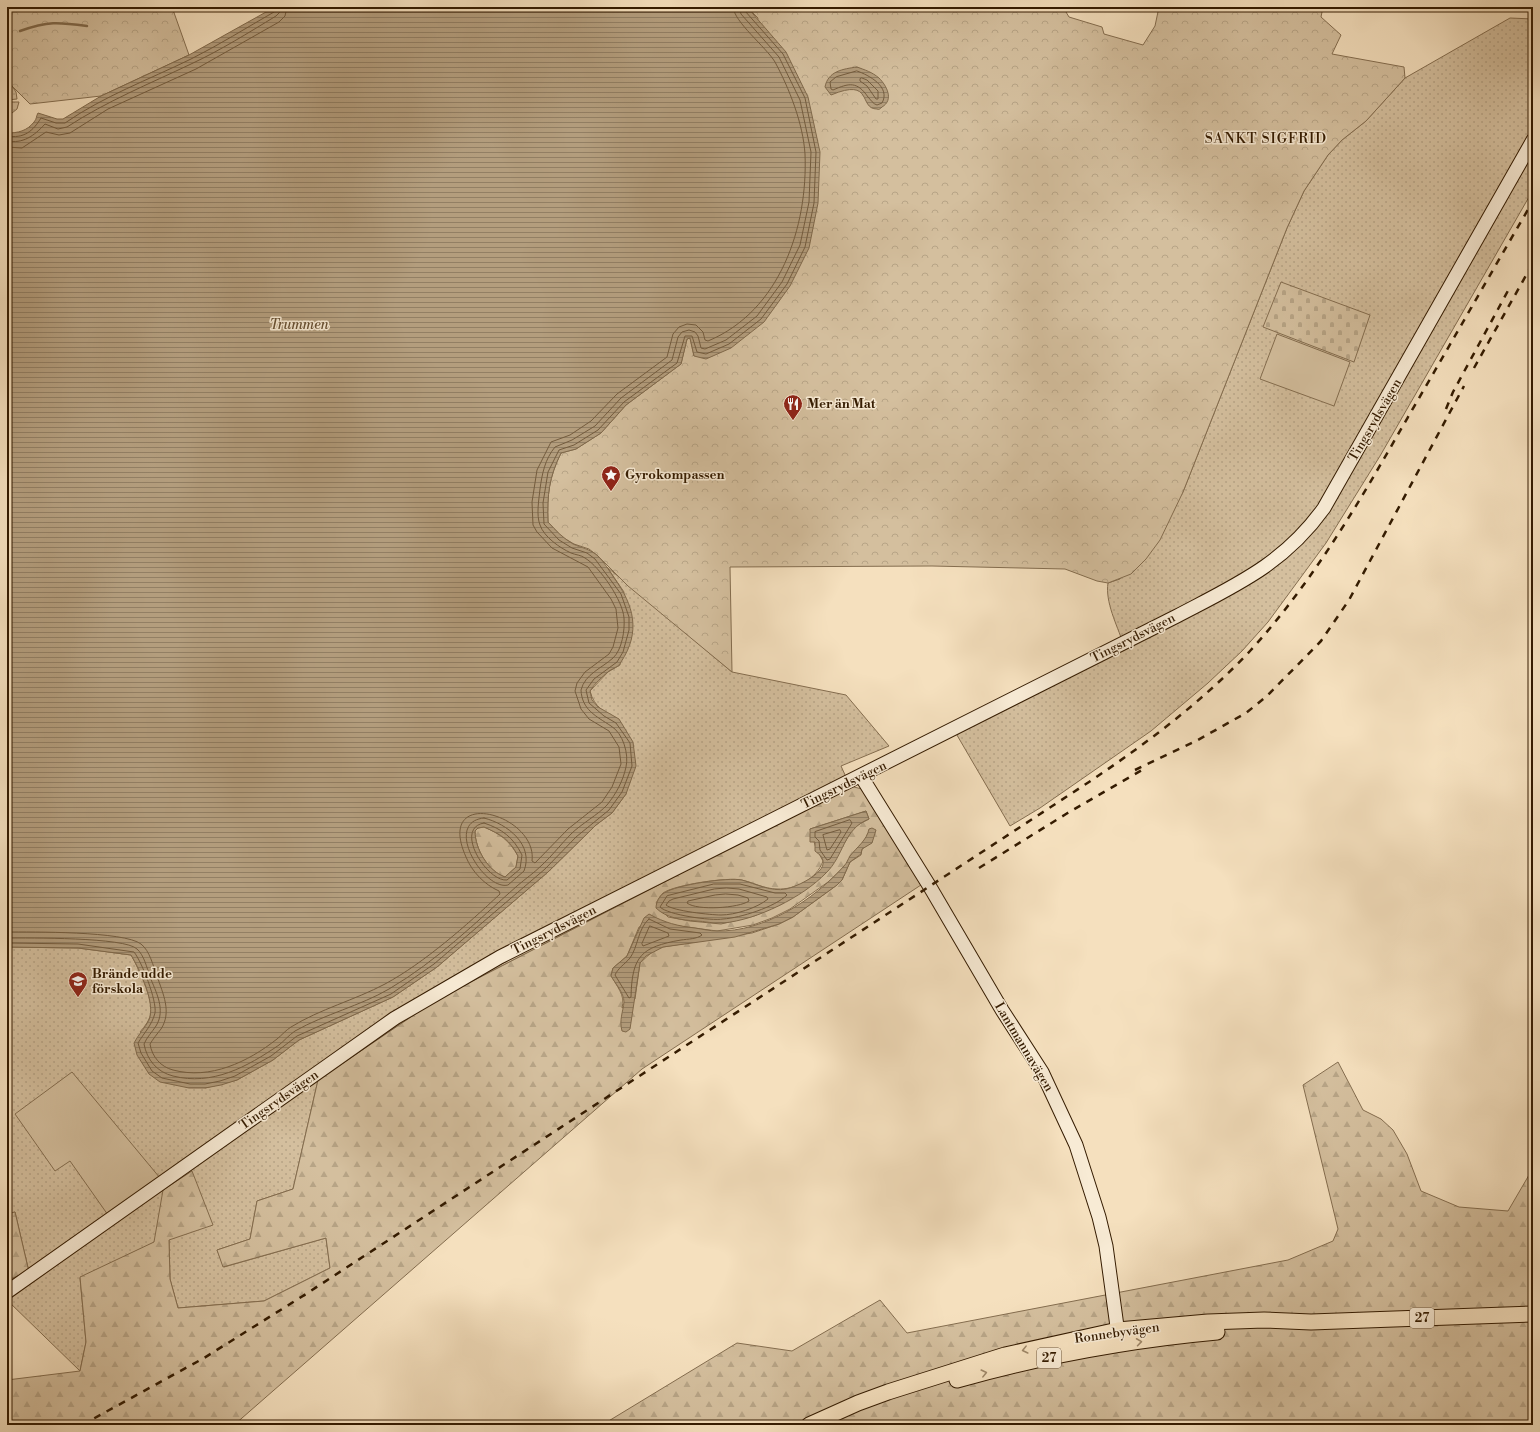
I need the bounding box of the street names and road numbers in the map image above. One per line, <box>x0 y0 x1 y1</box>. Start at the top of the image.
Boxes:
street label: Tingsrydsvägen <box>1345 376 1405 464</box>
street label: Tingsrydsvägen <box>1088 610 1178 666</box>
street label: Tingsrydsvägen <box>799 757 890 813</box>
street label: Tingsrydsvägen <box>509 902 599 958</box>
street label: Lantmannavägen <box>991 999 1057 1095</box>
street label: Tingsrydsvägen <box>236 1067 322 1133</box>
road number: 27 <box>1410 1308 1434 1328</box>
street label: Ronnebyvägen <box>1073 1319 1161 1347</box>
road number: 27 <box>1037 1348 1061 1368</box>

